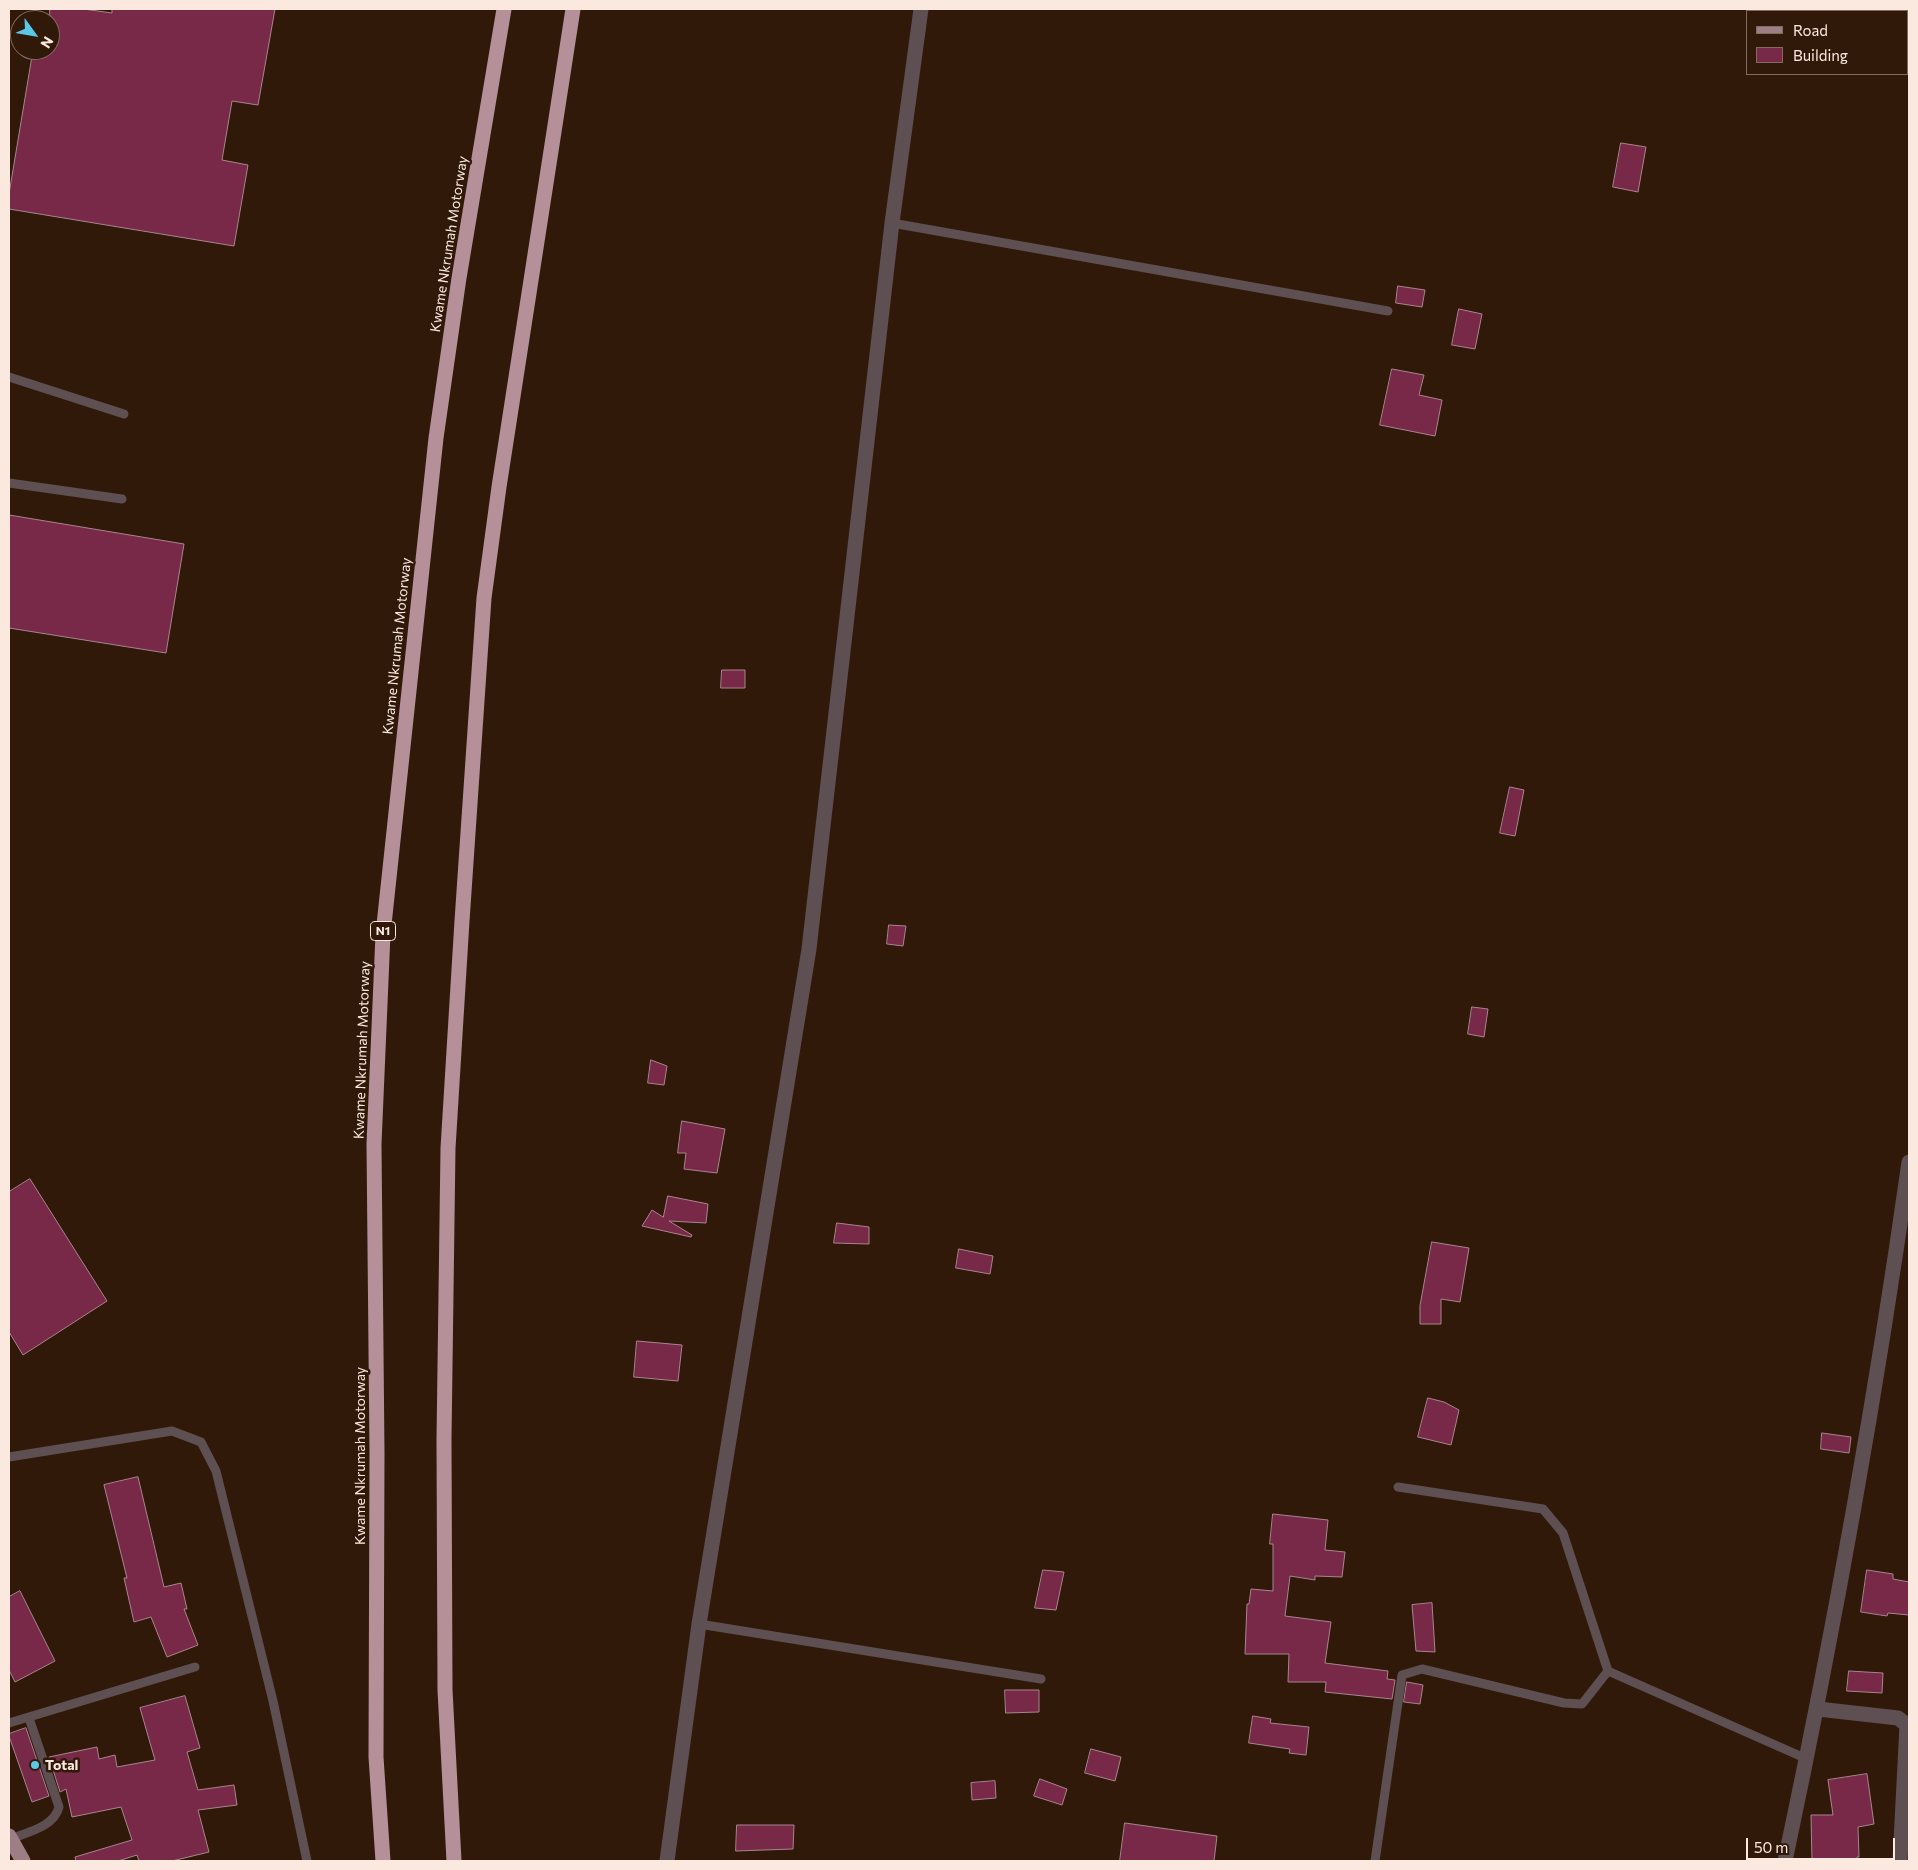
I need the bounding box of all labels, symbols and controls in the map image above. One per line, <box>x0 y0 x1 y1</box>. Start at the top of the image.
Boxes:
north arrow <box>10 10 60 60</box>
legend <box>1746 10 1908 75</box>
text: Road <box>1793 21 1828 39</box>
text: N <box>37 34 57 52</box>
text: Building <box>1793 46 1848 64</box>
street label: Kwame Nkrumah Motorway <box>427 155 471 333</box>
street label: Kwame Nkrumah Motorway <box>379 557 415 735</box>
road number: N1 <box>370 921 396 940</box>
street label: Kwame Nkrumah Motorway <box>350 961 374 1139</box>
street label: Kwame Nkrumah Motorway <box>352 1367 368 1545</box>
place label: Total <box>45 1757 78 1773</box>
marker: Total <box>29 1759 41 1771</box>
scale bar <box>1748 1828 1897 1860</box>
text: 50 m <box>1754 1838 1788 1856</box>

